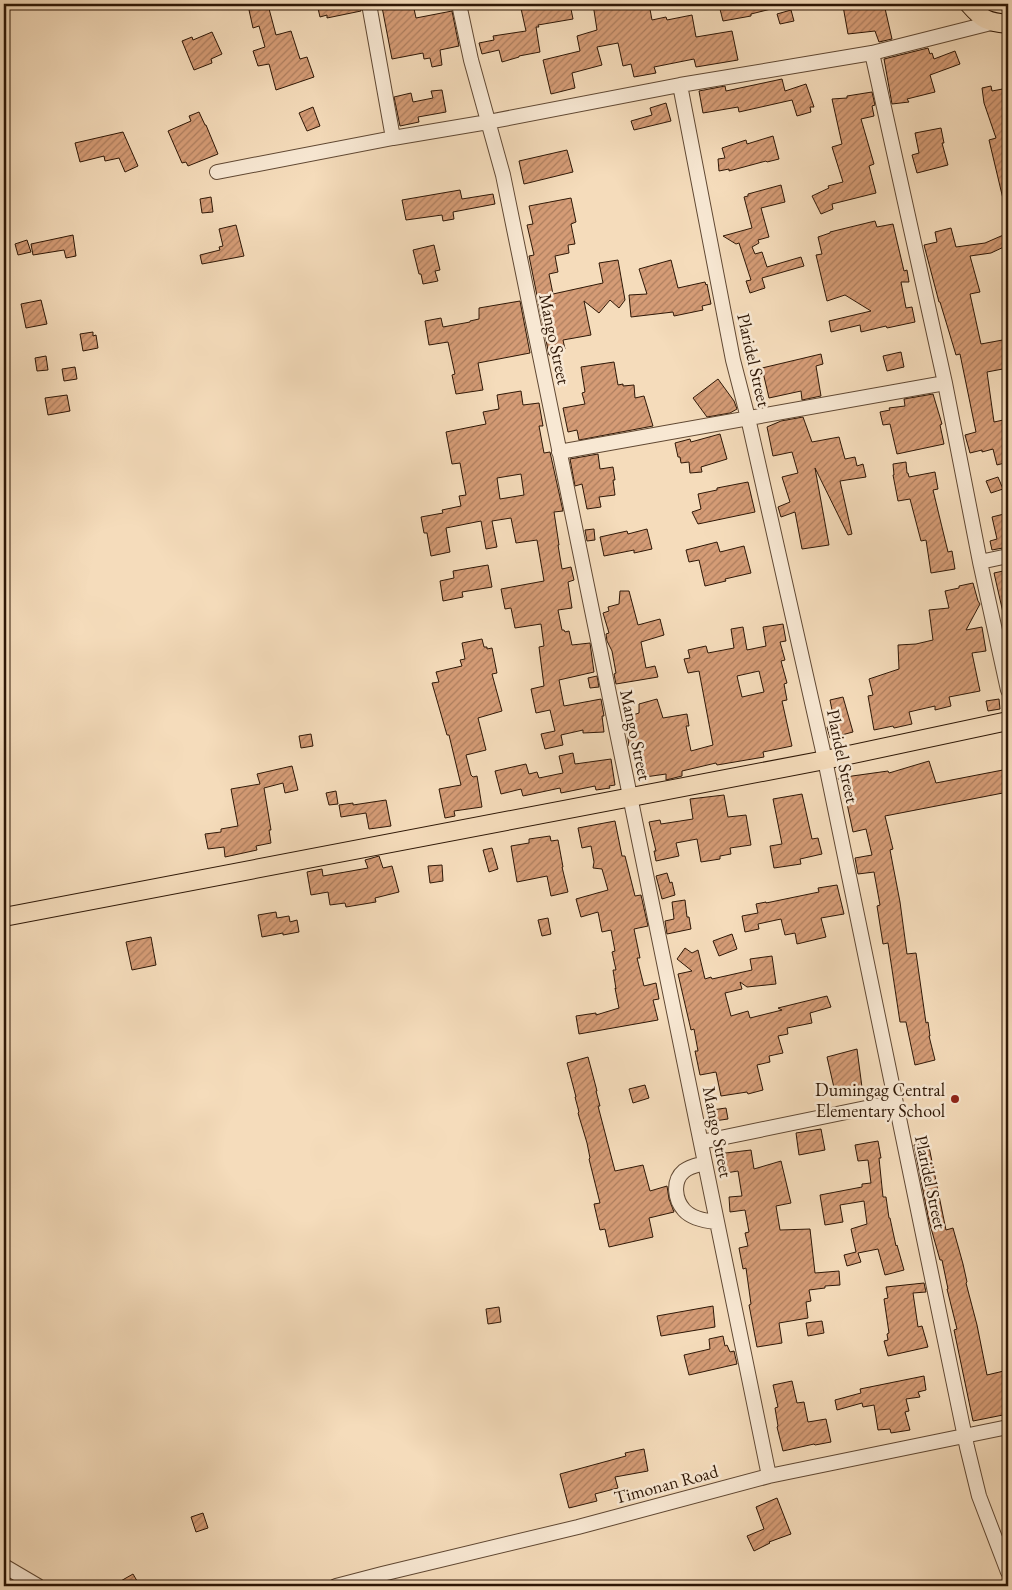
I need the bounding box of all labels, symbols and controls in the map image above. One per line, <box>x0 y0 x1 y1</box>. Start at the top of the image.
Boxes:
street label: Mango Street <box>534 291 576 387</box>
street label: Plaridel Street <box>732 311 776 409</box>
street label: Mango Street <box>615 687 657 783</box>
street label: Plaridel Street <box>822 707 864 805</box>
place label: Dumingag Central Elementary School <box>815 1078 945 1122</box>
street label: Mango Street <box>698 1084 738 1180</box>
marker: Dumingag Central Elementary School <box>949 1093 961 1105</box>
street label: Plaridel Street <box>910 1133 952 1231</box>
street label: Timonan Road <box>611 1459 721 1509</box>

